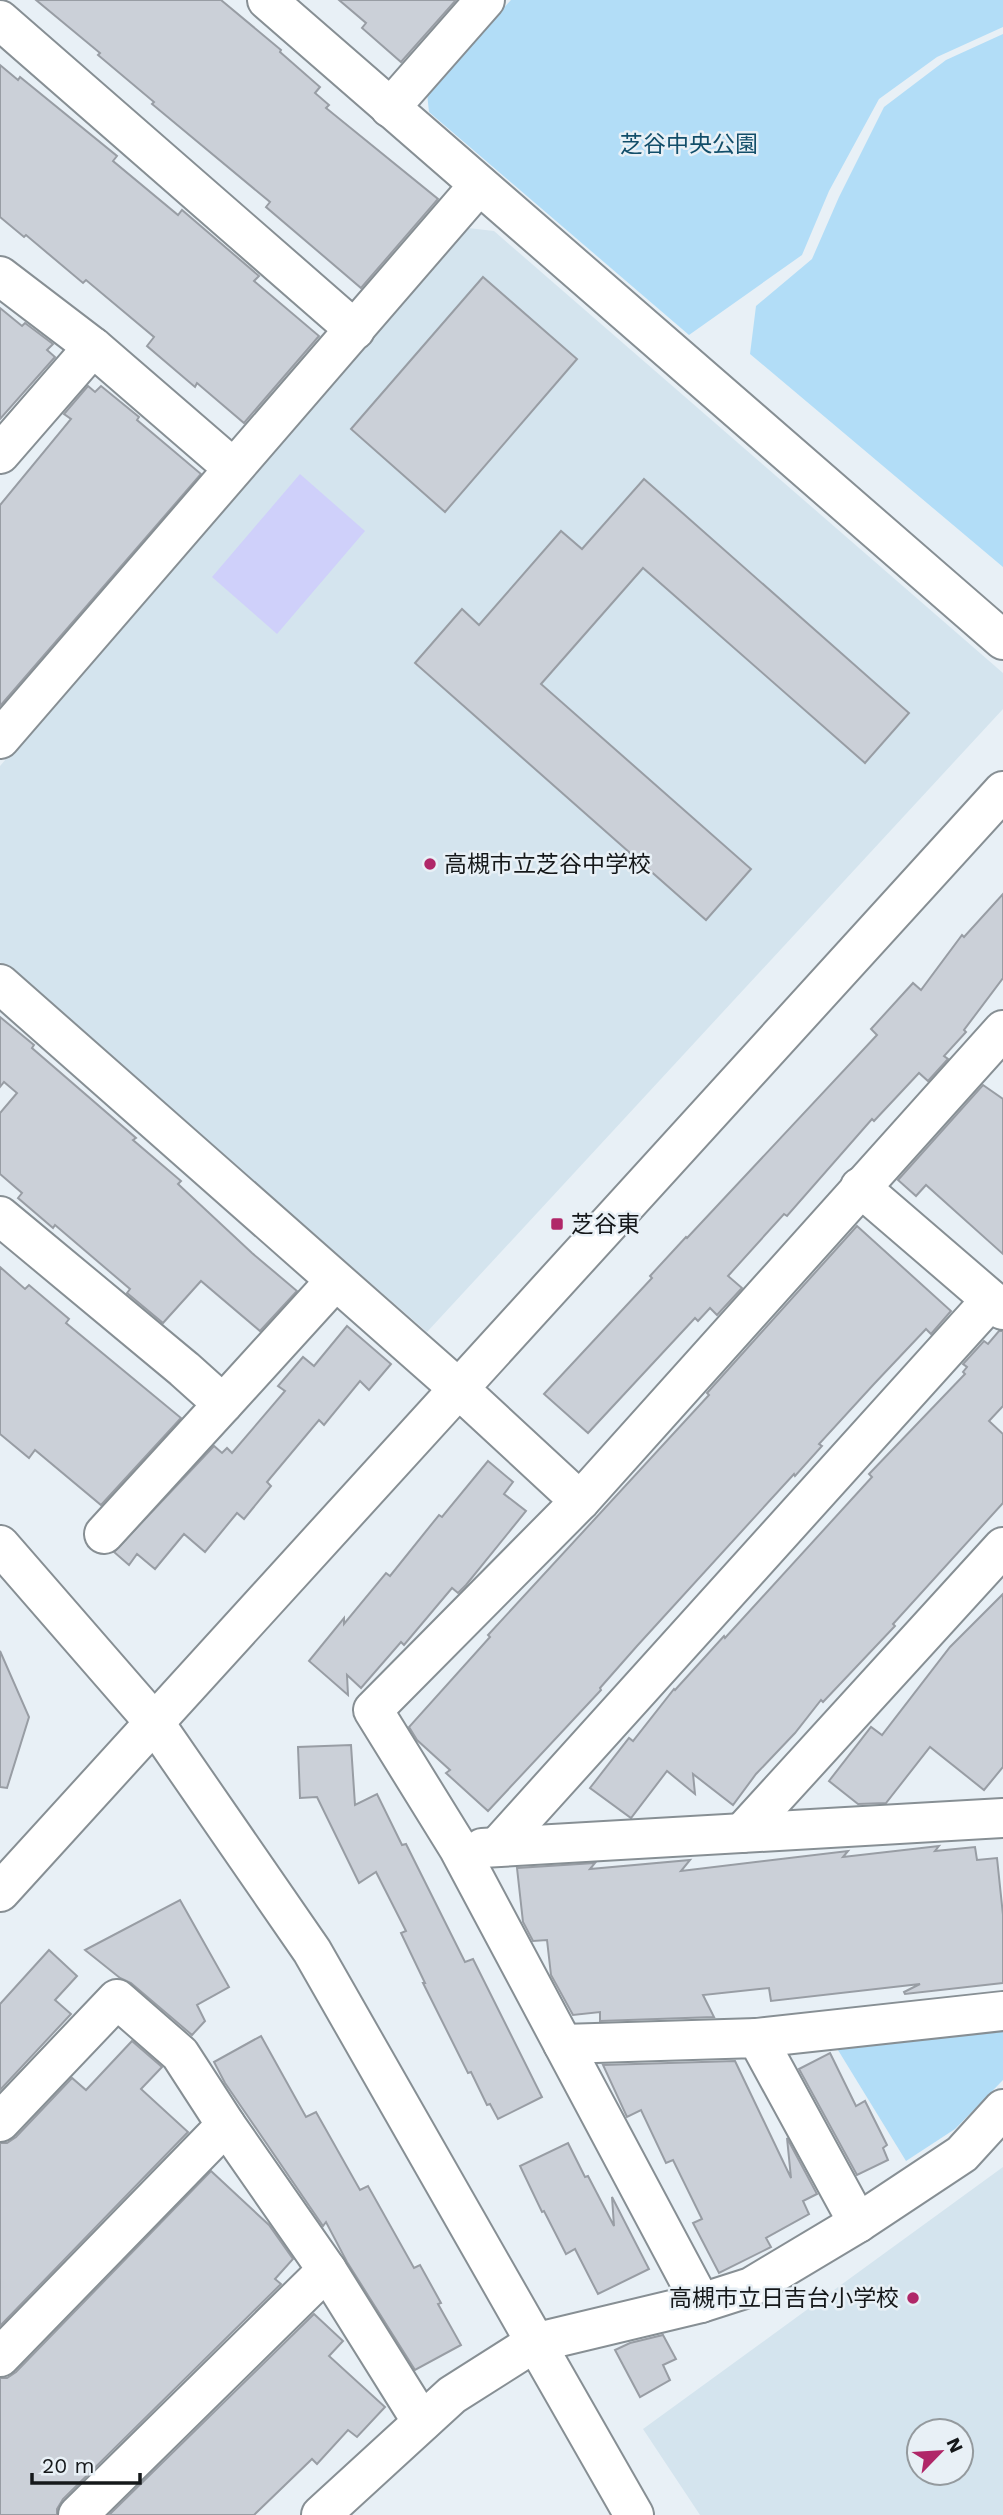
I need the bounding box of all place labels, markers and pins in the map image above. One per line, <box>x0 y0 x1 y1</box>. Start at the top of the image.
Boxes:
place label: 高槻市立芝谷中学校 <box>444 851 651 878</box>
marker: 高槻市立芝谷中学校 <box>422 856 438 872</box>
place label: 芝谷東 <box>571 1211 640 1238</box>
marker: 芝谷東 <box>549 1216 565 1232</box>
place label: 高槻市立日吉台小学校 <box>669 2285 899 2312</box>
marker: 高槻市立日吉台小学校 <box>905 2290 921 2306</box>

